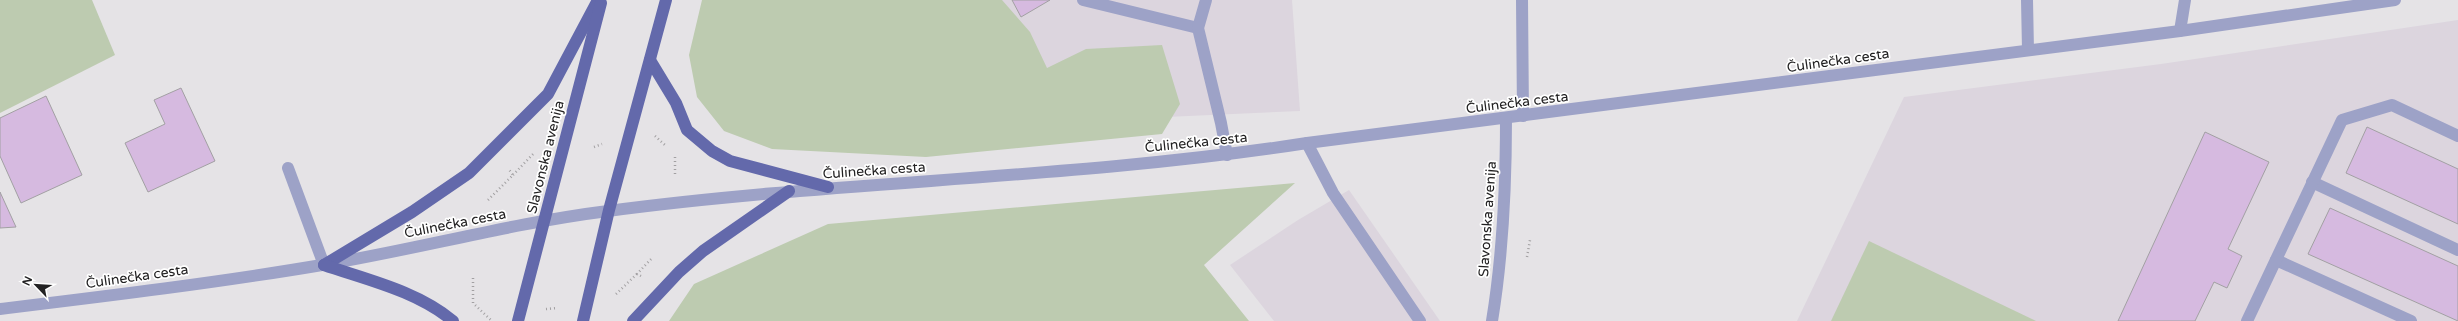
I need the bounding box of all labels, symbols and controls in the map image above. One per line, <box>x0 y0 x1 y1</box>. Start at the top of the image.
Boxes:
street label: Čulinečka cesta <box>1786 45 1890 76</box>
street label: Čulinečka cesta <box>1465 88 1569 117</box>
street label: Slavonska avenija <box>523 99 568 216</box>
street label: Čulinečka cesta <box>1144 129 1248 156</box>
street label: Čulinečka cesta <box>822 158 926 183</box>
street label: Slavonska avenija <box>1475 160 1500 278</box>
street label: Čulinečka cesta <box>403 205 507 242</box>
street label: Čulinečka cesta <box>85 261 189 292</box>
north arrow <box>16 265 56 305</box>
text: N <box>20 274 35 288</box>

